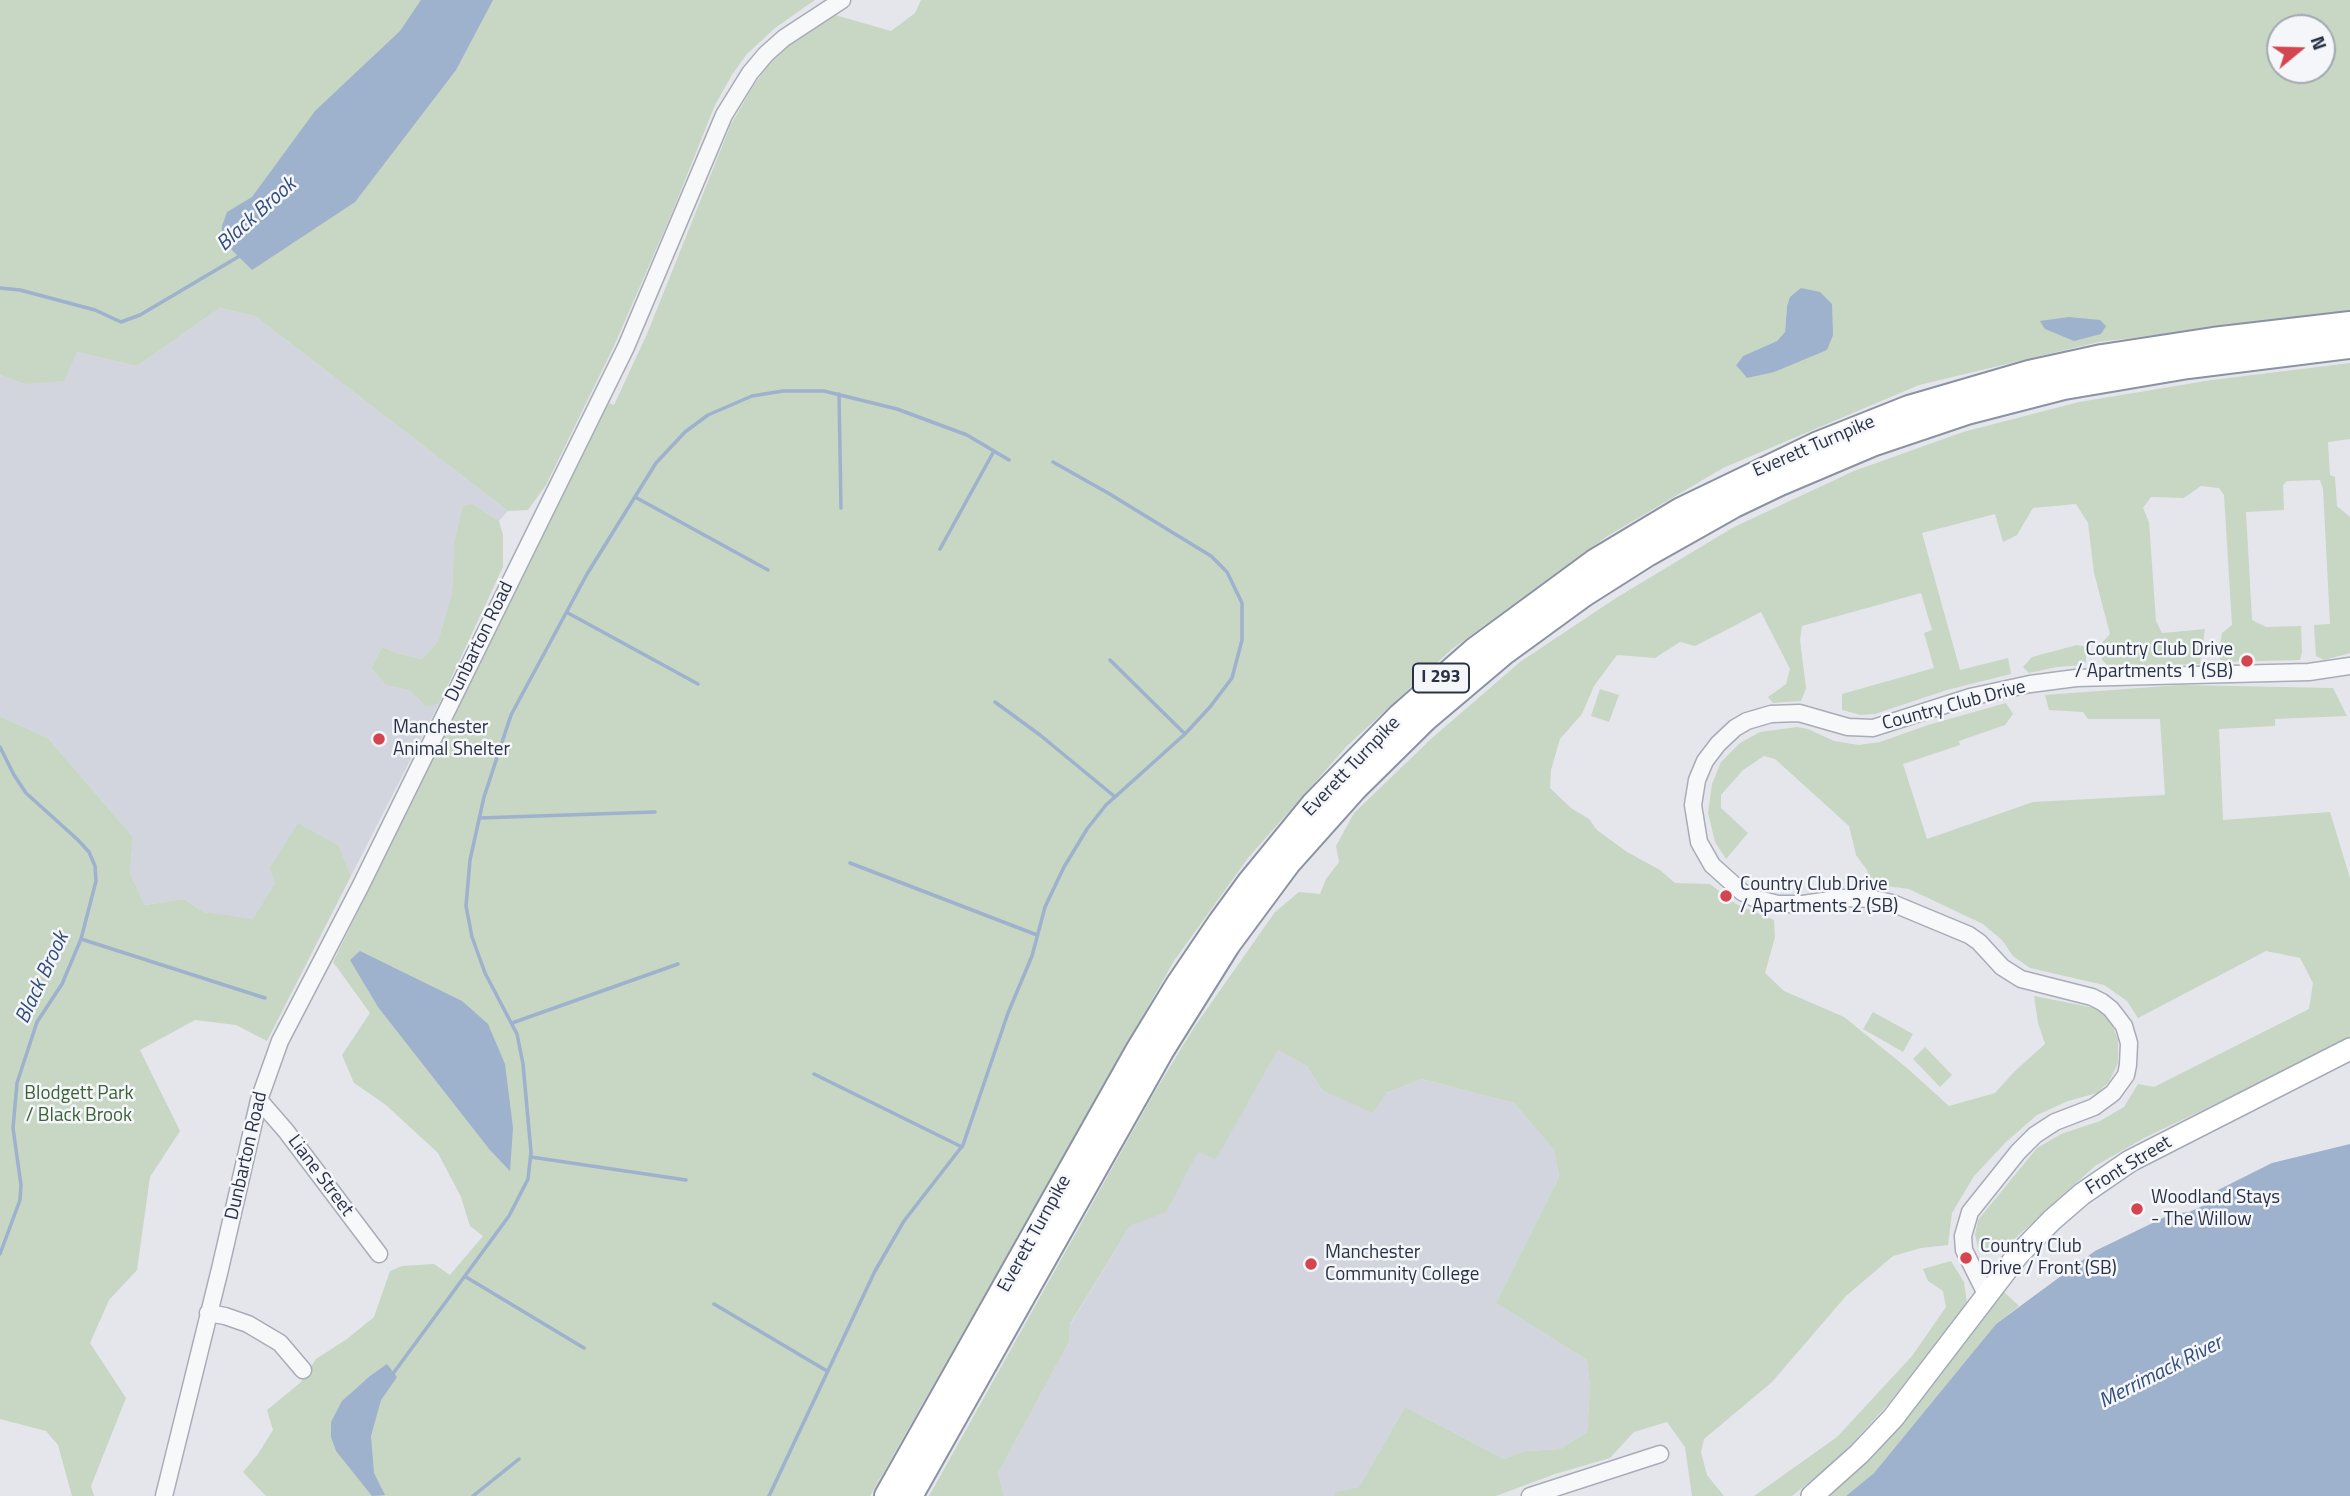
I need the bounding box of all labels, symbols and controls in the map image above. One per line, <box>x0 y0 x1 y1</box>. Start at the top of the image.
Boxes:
north arrow <box>2266 14 2336 84</box>
text: N <box>2304 32 2335 54</box>
water label: Black Brook <box>212 173 302 257</box>
street label: Everett Turnpike <box>1750 411 1878 483</box>
street label: Dunbarton Road <box>441 578 519 706</box>
place label: Country Club Drive / Apartments 1 (SB) <box>2075 639 2233 683</box>
marker: Country Club Drive / Apartments 1 (SB) <box>2239 653 2255 669</box>
road number: I 293 <box>1413 664 1469 692</box>
street label: Country Club Drive <box>1880 676 2028 736</box>
street label: Everett Turnpike <box>1299 712 1405 822</box>
place label: Manchester Animal Shelter <box>393 717 510 761</box>
marker: Manchester Animal Shelter <box>371 731 387 747</box>
place label: Country Club Drive / Apartments 2 (SB) <box>1740 874 1898 918</box>
marker: Country Club Drive / Apartments 2 (SB) <box>1718 888 1734 904</box>
water label: Black Brook <box>11 928 75 1028</box>
park label: Blodgett Park / Black Brook <box>24 1083 134 1127</box>
street label: Dunbarton Road <box>221 1090 273 1222</box>
street label: Liane Street <box>282 1131 358 1221</box>
street label: Front Street <box>2082 1132 2176 1200</box>
street label: Everett Turnpike <box>993 1172 1077 1296</box>
place label: Woodland Stays - The Willow <box>2151 1187 2280 1231</box>
marker: Woodland Stays - The Willow <box>2129 1201 2145 1217</box>
place label: Country Club Drive / Front (SB) <box>1980 1236 2117 1280</box>
place label: Manchester Community College <box>1325 1242 1479 1286</box>
marker: Country Club Drive / Front (SB) <box>1958 1250 1974 1266</box>
marker: Manchester Community College <box>1303 1256 1319 1272</box>
water label: Merrimack River <box>2095 1331 2227 1415</box>

